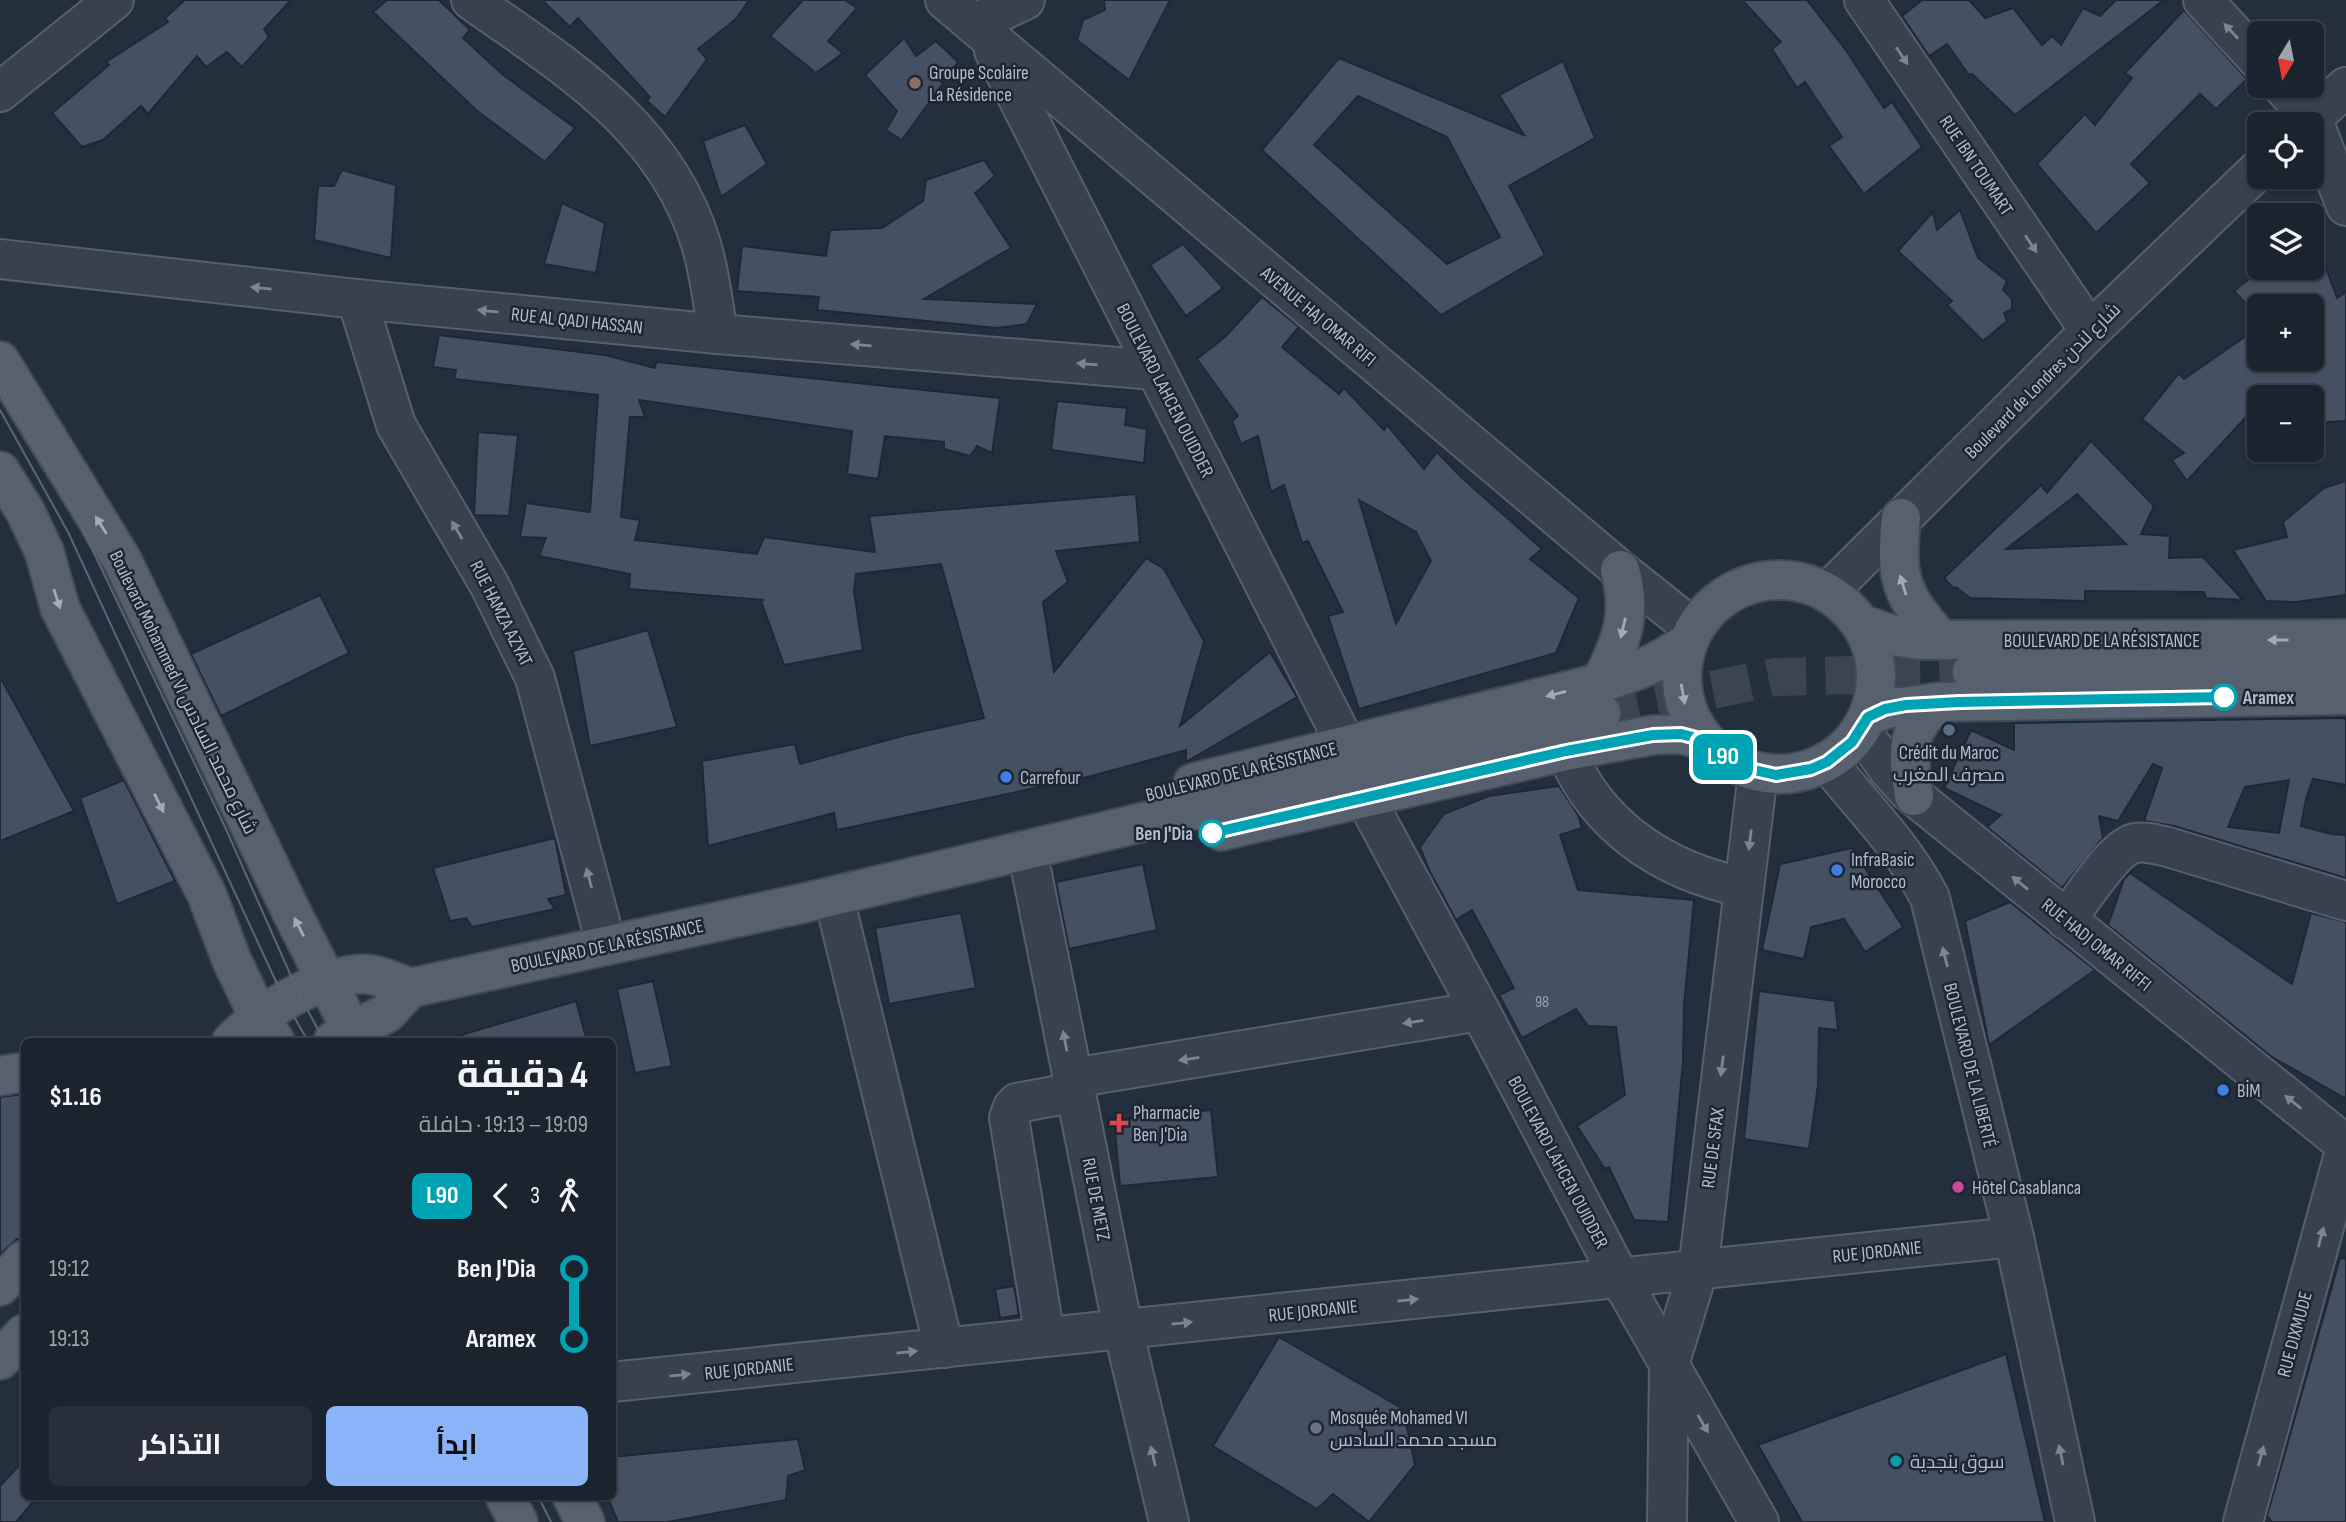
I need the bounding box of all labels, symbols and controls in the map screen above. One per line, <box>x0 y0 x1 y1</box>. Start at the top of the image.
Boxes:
north arrow <box>2247 21 2324 98</box>
map controls <box>2247 21 2324 462</box>
one-way arrow <box>2223 22 2239 40</box>
one-way arrow <box>1895 47 1909 65</box>
place label: Groupe Scolaire La Résidence <box>929 62 1029 107</box>
marker: Groupe Scolaire La Résidence <box>907 75 923 91</box>
street label: RUE IBN TOUMART <box>1934 111 2018 220</box>
button: locate <box>2247 112 2324 189</box>
button: layers <box>2247 203 2324 280</box>
one-way arrow <box>2024 235 2038 253</box>
street label: AVENUE HAJ OMAR RIFI <box>1255 262 1380 372</box>
one-way arrow <box>250 282 272 293</box>
button: + <box>2247 294 2324 371</box>
street label: Boulevard de Londres شارع لندن <box>1960 298 2127 465</box>
street label: BOULEVARD LAHCEN OUIDDER <box>1111 300 1219 482</box>
street label: RUE AL QADI HASSAN <box>510 303 644 340</box>
one-way arrow <box>476 305 498 316</box>
one-way arrow <box>849 339 871 350</box>
one-way arrow <box>1076 358 1098 369</box>
button: − <box>2247 385 2324 462</box>
one-way arrow <box>95 516 108 535</box>
one-way arrow <box>451 520 463 539</box>
street label: Boulevard Mohammed VI شارع محمد السادس <box>103 547 262 839</box>
street label: RUE HAMZA AZYAT <box>464 557 537 671</box>
one-way arrow <box>1897 574 1908 595</box>
one-way arrow <box>53 589 63 610</box>
one-way arrow <box>1617 617 1628 639</box>
street label: BOULEVARD DE LA RÉSISTANCE <box>2004 630 2200 653</box>
one-way arrow <box>2267 634 2289 646</box>
one-way arrow <box>1678 683 1689 705</box>
marker: Aramex <box>2211 684 2237 710</box>
place label: Aramex <box>2242 687 2294 710</box>
one-way arrow <box>1545 689 1567 700</box>
marker: Crédit du Maroc مصرف المغرب <box>1941 722 1957 738</box>
line badge: L90 <box>1683 734 1763 780</box>
street label: BOULEVARD DE LA RÉSISTANCE <box>1143 738 1339 807</box>
text: L90 <box>1707 742 1739 771</box>
place label: Crédit du Maroc مصرف المغرب <box>1893 742 2005 787</box>
place label: Carrefour <box>1020 767 1081 790</box>
marker: Carrefour <box>998 769 1014 785</box>
one-way arrow <box>153 793 165 813</box>
marker: Ben J'Dia <box>1199 820 1225 846</box>
place label: Ben J'Dia <box>1135 823 1193 846</box>
one-way arrow <box>1744 829 1755 851</box>
place label: InfraBasic Morocco <box>1851 849 1915 894</box>
marker: InfraBasic Morocco <box>1829 862 1845 878</box>
one-way arrow <box>583 867 594 889</box>
one-way arrow <box>2012 875 2030 890</box>
street label: RUE HADJ OMAR RIFFI <box>2036 894 2156 997</box>
street label: BOULEVARD DE LA RÉSISTANCE <box>509 915 706 978</box>
one-way arrow <box>293 917 304 937</box>
one-way arrow <box>1939 945 1950 967</box>
street label: BOULEVARD DE LA LIBERTÉ <box>1938 981 2001 1150</box>
house number: 98 <box>1535 993 1549 1012</box>
one-way arrow <box>1402 1017 1424 1028</box>
one-way arrow <box>1060 1030 1071 1052</box>
text: 4 دقيقة <box>457 1053 588 1098</box>
one-way arrow <box>1178 1054 1200 1065</box>
one-way arrow <box>1716 1055 1727 1077</box>
street label: BOULEVARD LAHCEN OUIDDER <box>1502 1073 1613 1253</box>
place label: BİM <box>2237 1080 2261 1103</box>
text: $1.16 <box>49 1082 102 1113</box>
marker: BİM <box>2215 1082 2231 1098</box>
one-way arrow <box>2284 1095 2302 1110</box>
place label: Pharmacie Ben J'Dia <box>1133 1102 1200 1147</box>
street label: RUE DE SFAX <box>1697 1107 1730 1190</box>
text: 19:09 – 19:13 · حافلة <box>419 1111 588 1139</box>
marker: Pharmacie Ben J'Dia <box>1111 1115 1127 1131</box>
street label: RUE DE METZ <box>1076 1156 1115 1243</box>
icon: back <box>482 1177 520 1215</box>
icon: walk <box>550 1177 588 1215</box>
place label: Hôtel Casablanca <box>1972 1177 2081 1200</box>
marker: Hôtel Casablanca <box>1950 1179 1966 1195</box>
text: L90 <box>426 1181 458 1210</box>
text: 3 <box>530 1182 540 1210</box>
one-way arrow <box>2317 1226 2327 1247</box>
street label: RUE JORDANIE <box>1831 1236 1923 1269</box>
text: Ben J'Dia <box>457 1254 536 1285</box>
text: 19:12 <box>49 1255 89 1283</box>
street label: RUE DIXMUDE <box>2273 1289 2318 1380</box>
one-way arrow <box>1397 1294 1419 1305</box>
street label: RUE JORDANIE <box>1267 1295 1359 1328</box>
one-way arrow <box>1171 1317 1193 1328</box>
text: Aramex <box>466 1324 536 1355</box>
text: 19:13 <box>49 1325 89 1353</box>
one-way arrow <box>896 1346 918 1357</box>
street label: RUE JORDANIE <box>703 1353 795 1386</box>
one-way arrow <box>670 1369 692 1380</box>
button: التذاكر <box>49 1406 312 1486</box>
button: ابدأ <box>326 1406 588 1486</box>
place label: Mosquée Mohamed VI مسجد محمد السادس <box>1330 1407 1497 1452</box>
one-way arrow <box>1697 1414 1709 1434</box>
marker: Mosquée Mohamed VI مسجد محمد السادس <box>1308 1420 1324 1436</box>
one-way arrow <box>2055 1444 2066 1466</box>
one-way arrow <box>1147 1445 1158 1467</box>
one-way arrow <box>2256 1445 2267 1467</box>
place label: سوق بنجدية <box>1910 1451 2004 1474</box>
marker: سوق بنجدية <box>1888 1453 1904 1469</box>

